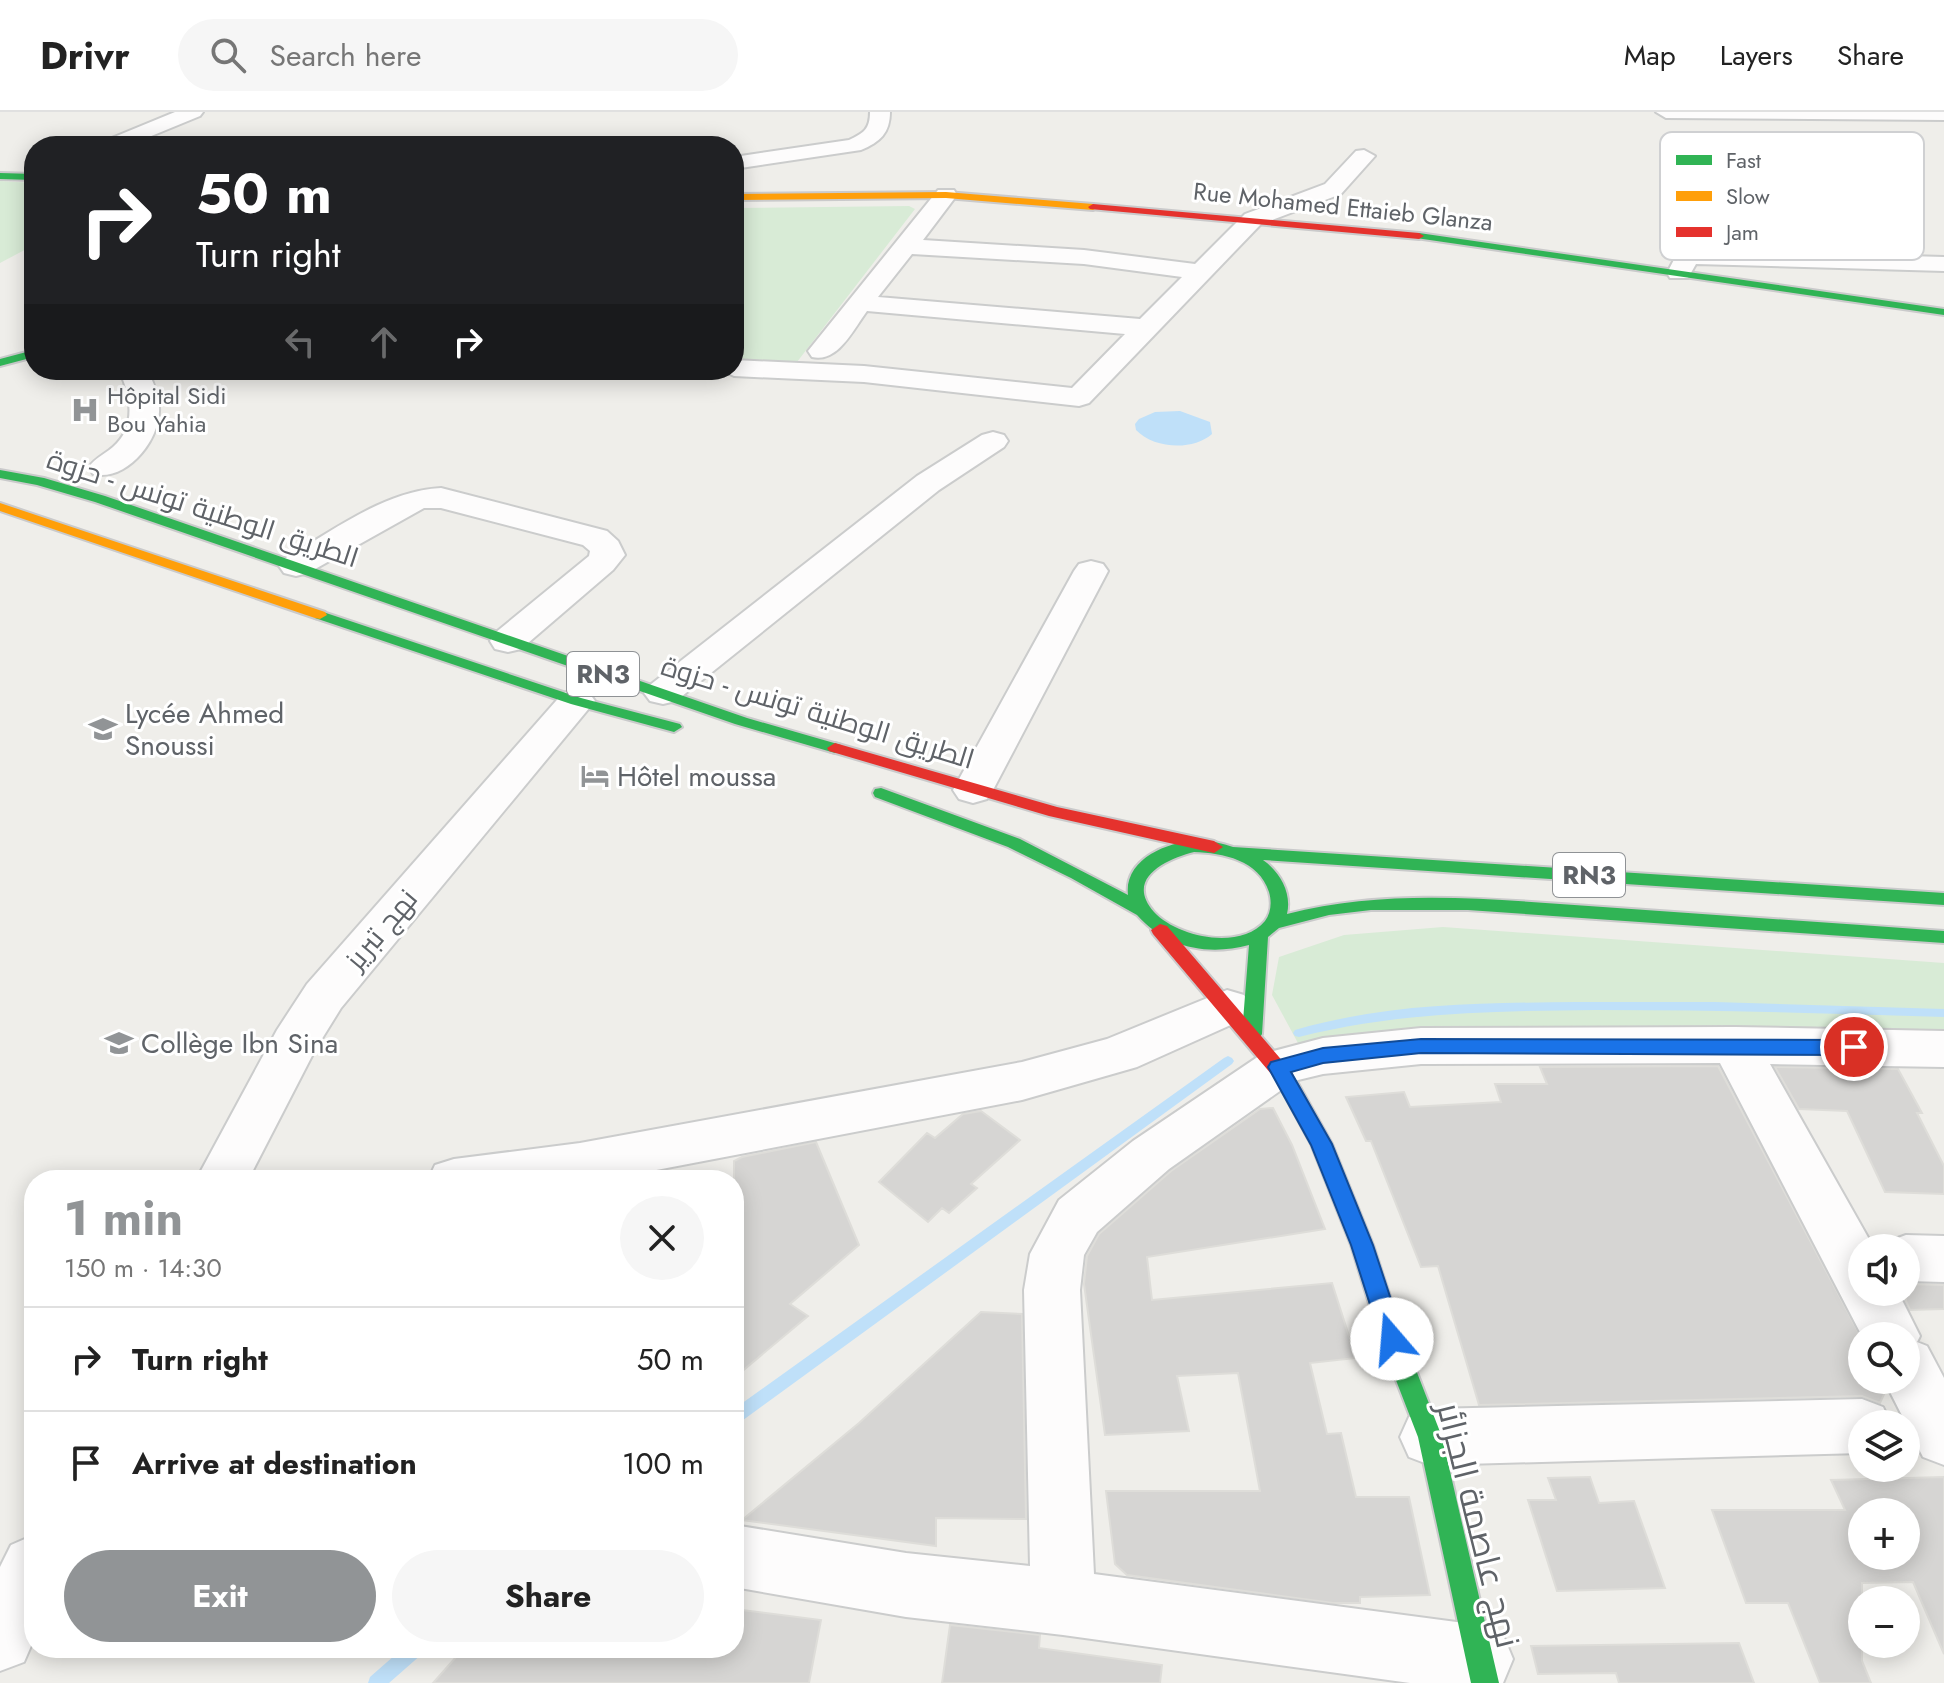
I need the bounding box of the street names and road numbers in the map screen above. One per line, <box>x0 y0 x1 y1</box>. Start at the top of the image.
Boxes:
street label: Rue Mohamed Ettaieb Glanza <box>1192 173 1494 240</box>
street label: الطريق الوطنية تونس - حزوة <box>42 439 364 578</box>
street label: الطريق الوطنية تونس - حزوة <box>656 645 979 780</box>
road number: RN3 <box>567 652 639 696</box>
road number: RN3 <box>1553 853 1625 897</box>
street label: نهج تبريز <box>334 880 427 980</box>
street label: نهج عاصمة الجزائر <box>1424 1395 1533 1653</box>

